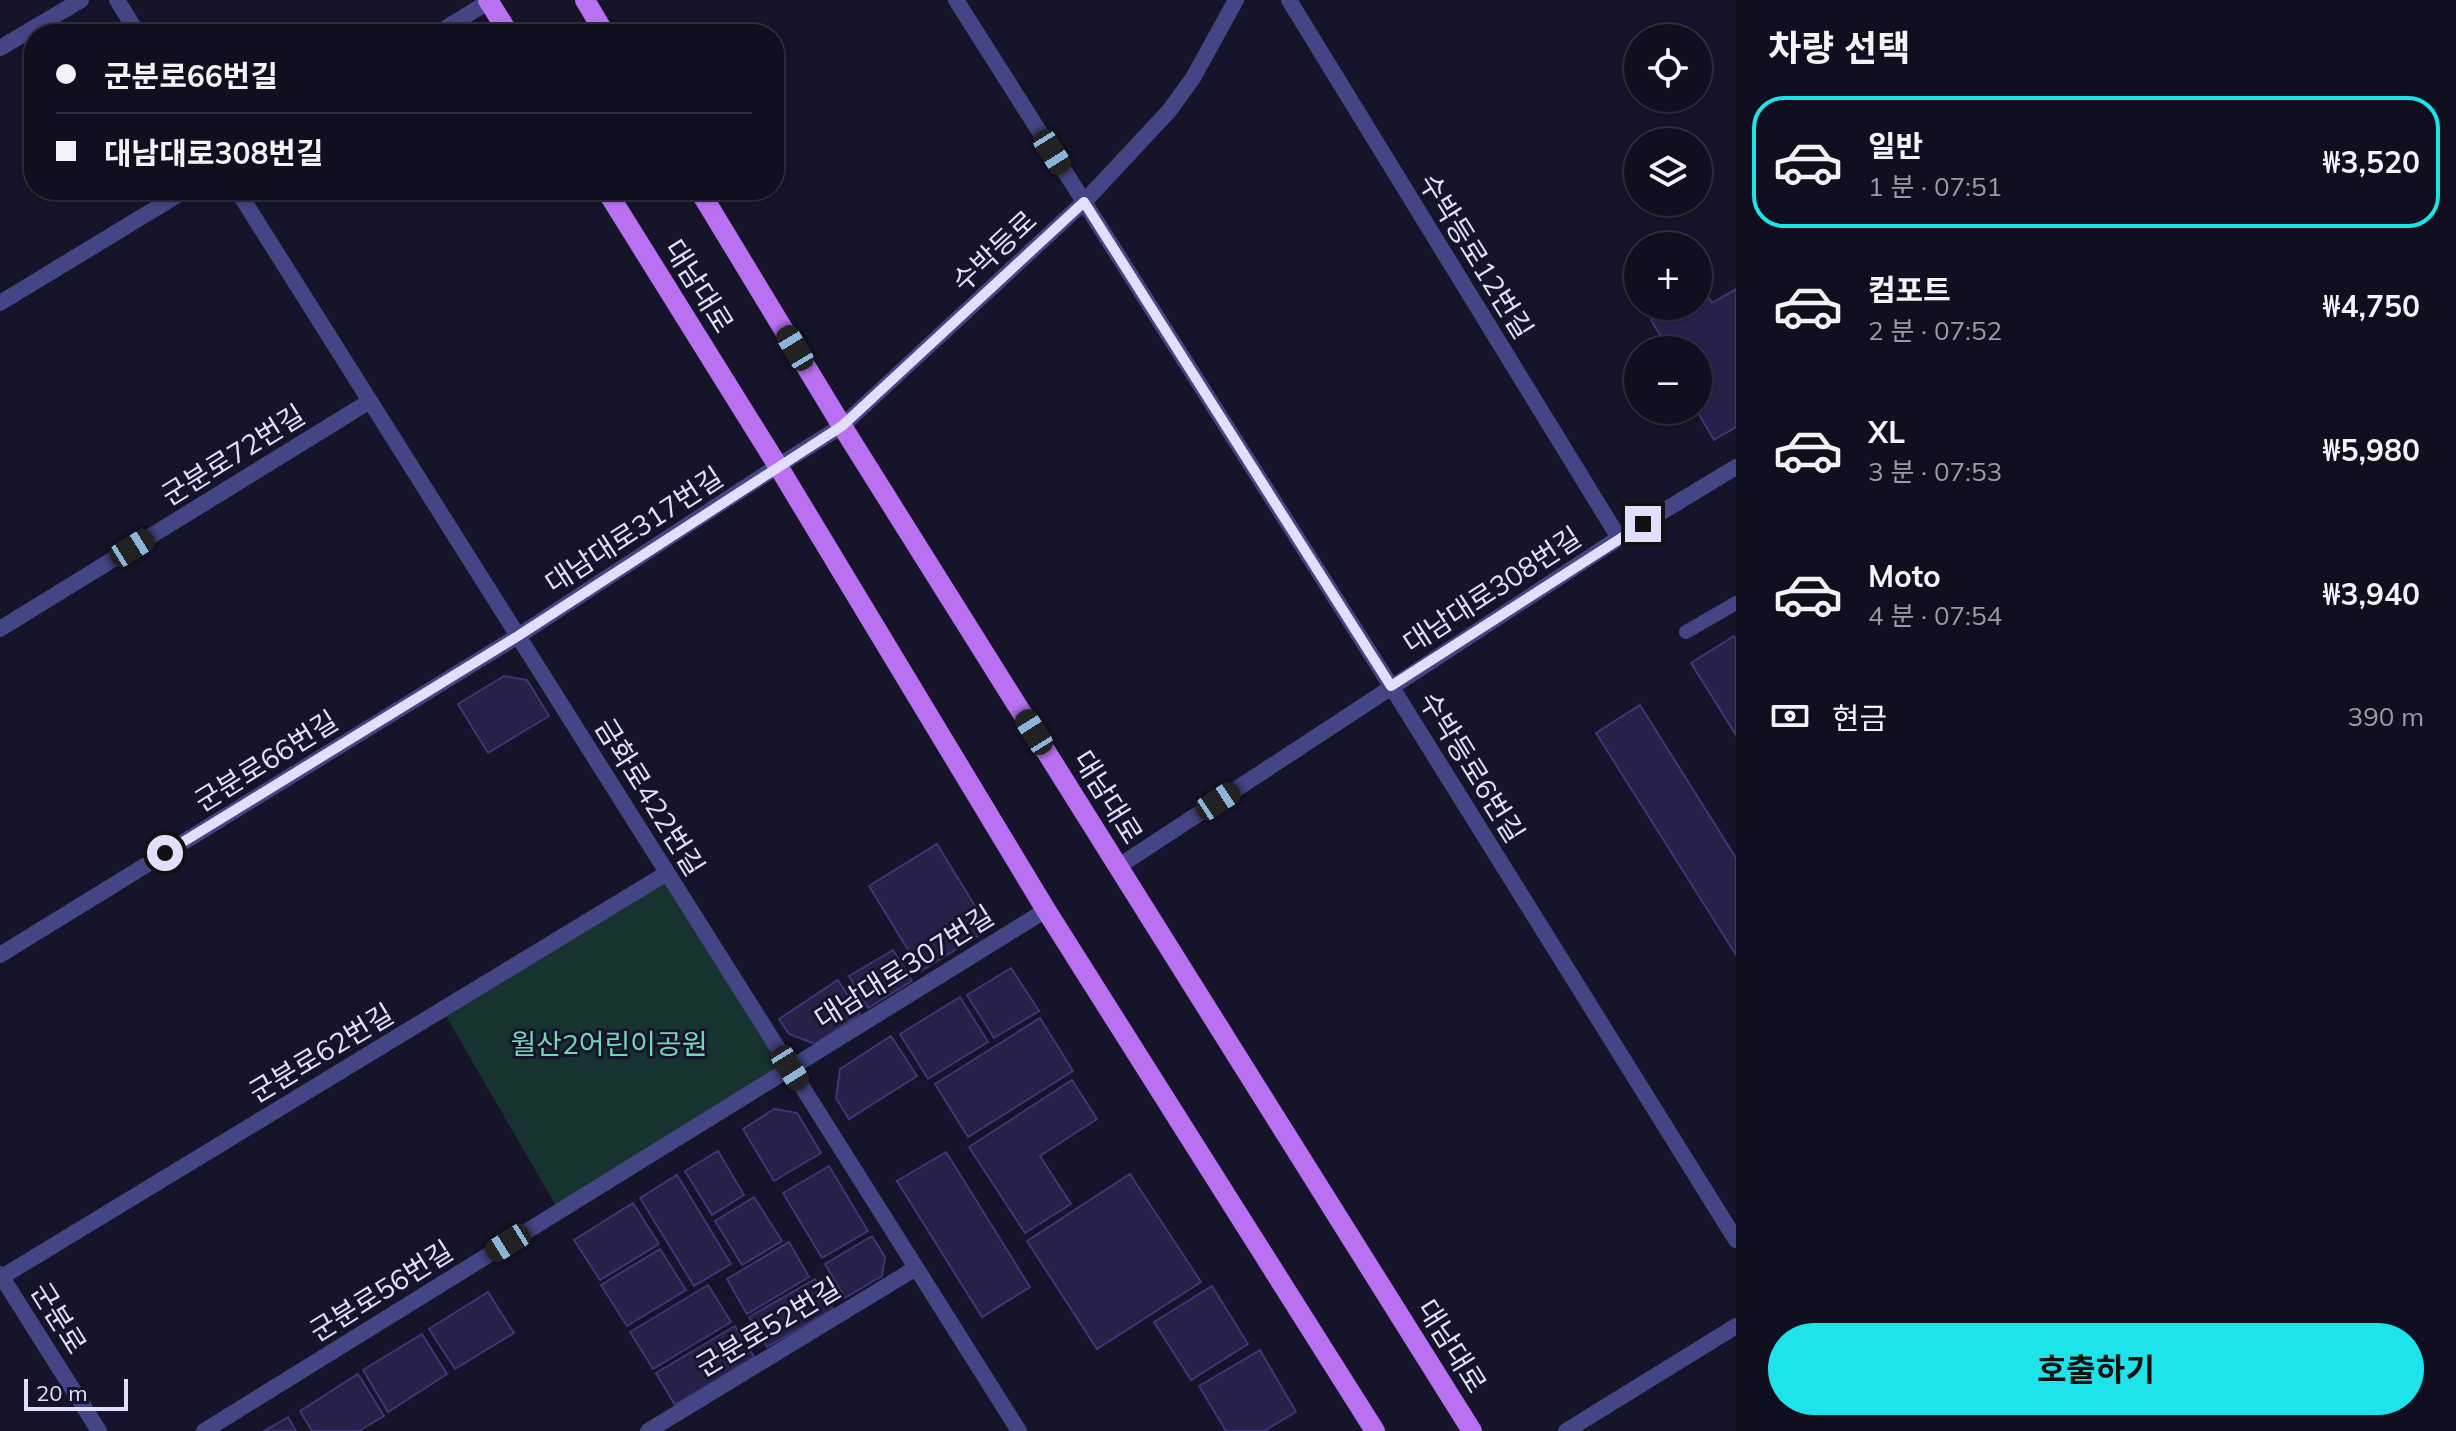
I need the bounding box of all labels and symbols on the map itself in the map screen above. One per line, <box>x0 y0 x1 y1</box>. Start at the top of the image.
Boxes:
car <box>1029 125 1075 179</box>
street label: 수박등로12번길 <box>1412 167 1541 345</box>
street label: 수박등로 <box>944 203 1043 299</box>
street label: 대남대로 <box>657 233 742 339</box>
car <box>772 321 818 375</box>
street label: 군분로72번길 <box>155 397 311 512</box>
street label: 대남대로317번길 <box>538 459 729 600</box>
route end <box>1625 506 1661 542</box>
street label: 대남대로308번길 <box>1396 519 1587 660</box>
car <box>105 525 159 571</box>
street label: 수박등로6번길 <box>1412 685 1533 849</box>
street label: 군분로66번길 <box>188 703 344 818</box>
car <box>1011 705 1057 759</box>
street label: 금화로422번길 <box>588 711 713 882</box>
street label: 대남대로 <box>1066 744 1151 850</box>
car <box>1191 778 1245 824</box>
route start <box>147 835 183 871</box>
street label: 대남대로307번길 <box>808 897 1000 1036</box>
street label: 군분로62번길 <box>242 996 399 1109</box>
park label: 월산2어린이공원 <box>510 1026 708 1061</box>
car <box>767 1041 813 1095</box>
car <box>481 1220 535 1266</box>
street label: 군분로56번길 <box>303 1233 459 1348</box>
street label: 군분로52번길 <box>689 1270 846 1383</box>
street label: 군분로 <box>24 1276 95 1360</box>
street label: 대남대로 <box>1410 1293 1495 1399</box>
scale bar <box>24 1375 128 1411</box>

